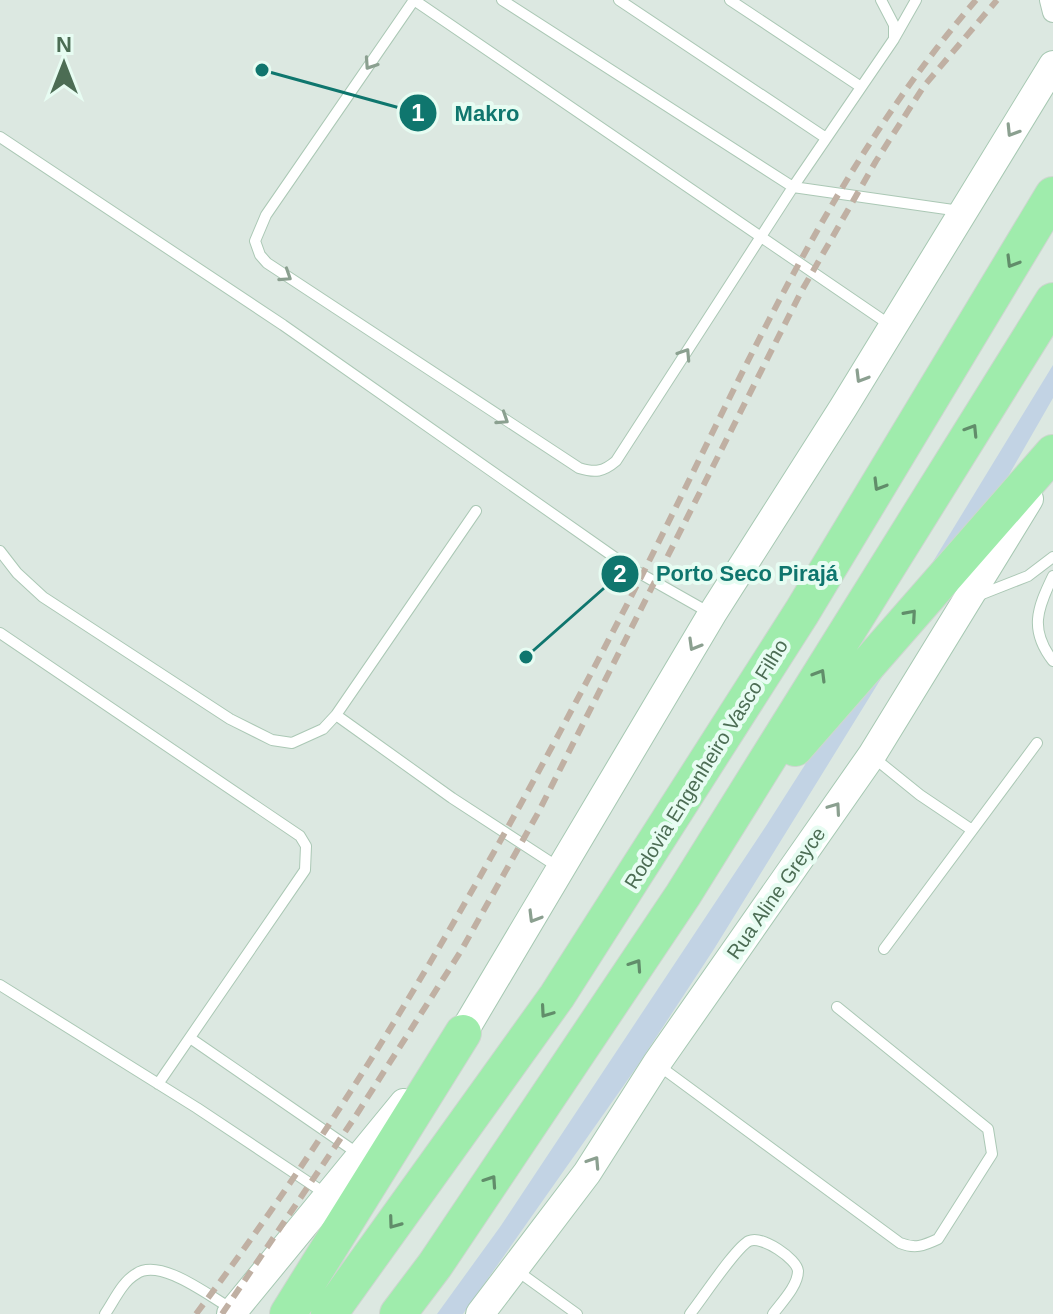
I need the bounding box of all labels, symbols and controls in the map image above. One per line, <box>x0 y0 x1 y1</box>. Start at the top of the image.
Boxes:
north arrow <box>24 24 104 104</box>
text: N <box>56 32 72 57</box>
one-way arrow <box>365 56 380 70</box>
callout: Makro <box>398 90 535 136</box>
text: 1 <box>411 99 425 126</box>
text: Makro <box>455 101 519 126</box>
one-way arrow <box>1007 123 1022 137</box>
one-way arrow <box>1007 253 1022 268</box>
one-way arrow <box>277 266 292 281</box>
one-way arrow <box>676 348 691 362</box>
one-way arrow <box>856 368 871 383</box>
one-way arrow <box>494 409 509 424</box>
one-way arrow <box>963 425 978 439</box>
one-way arrow <box>873 476 889 491</box>
callout: Porto Seco Pirajá <box>600 551 855 597</box>
text: 2 <box>613 560 627 587</box>
text: Porto Seco Pirajá <box>656 561 839 586</box>
one-way arrow <box>901 610 916 625</box>
street label: Rodovia Engenheiro Vasco Filho <box>620 635 792 893</box>
one-way arrow <box>688 636 704 651</box>
one-way arrow <box>810 669 826 684</box>
one-way arrow <box>825 803 840 817</box>
street label: Rua Aline Greyce <box>722 823 830 963</box>
one-way arrow <box>528 908 543 923</box>
one-way arrow <box>626 960 641 974</box>
one-way arrow <box>541 1004 556 1018</box>
one-way arrow <box>584 1156 599 1170</box>
one-way arrow <box>481 1176 496 1190</box>
one-way arrow <box>389 1214 404 1229</box>

